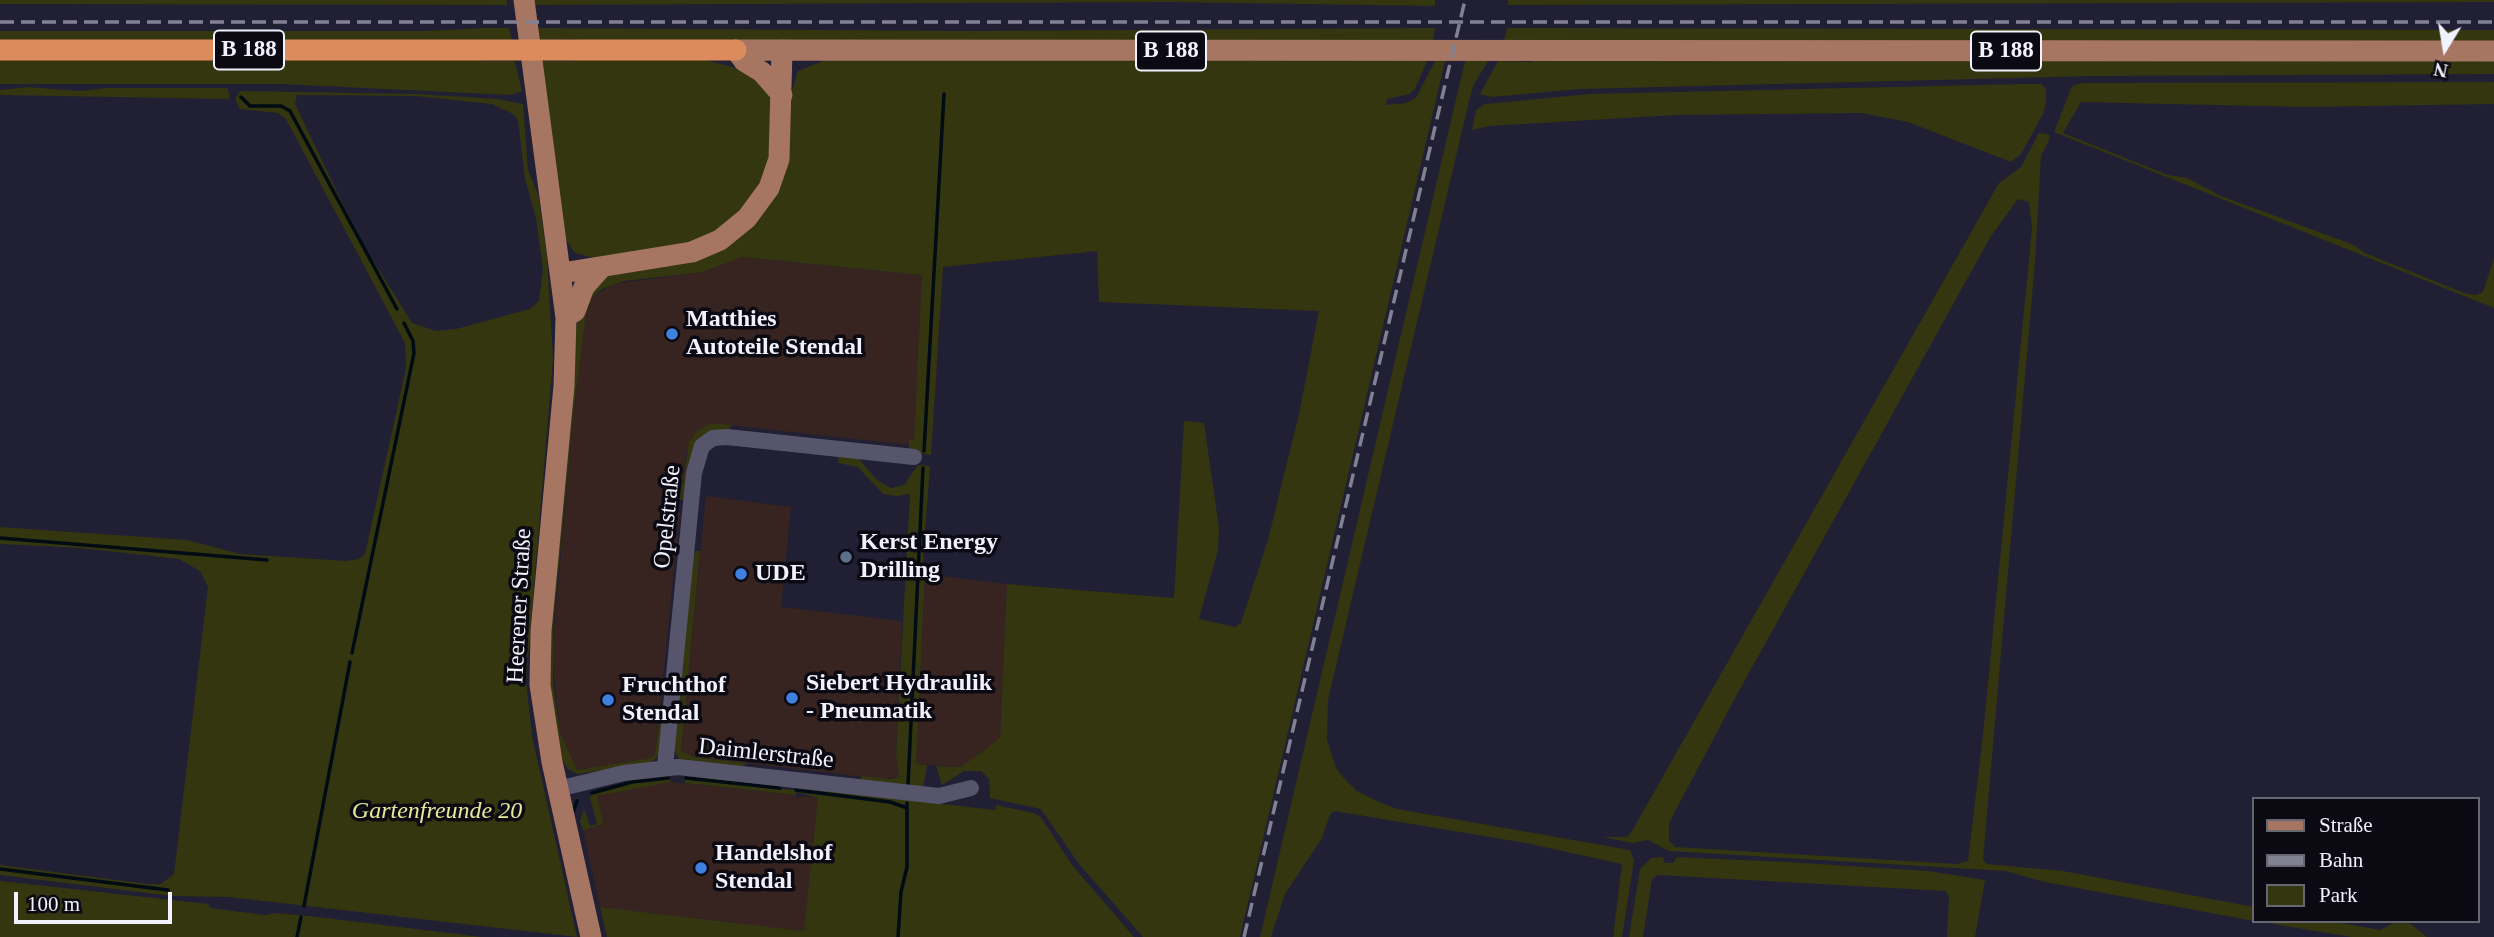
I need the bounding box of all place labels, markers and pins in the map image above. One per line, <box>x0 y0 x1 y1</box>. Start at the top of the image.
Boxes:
place label: Matthies Autoteile Stendal <box>686 306 863 362</box>
marker: Matthies Autoteile Stendal <box>664 326 680 342</box>
place label: Kerst Energy Drilling <box>860 529 998 585</box>
marker: Kerst Energy Drilling <box>838 549 854 565</box>
place label: UDE <box>755 560 806 588</box>
marker: UDE <box>733 566 749 582</box>
place label: Siebert Hydraulik - Pneumatik <box>806 670 992 726</box>
place label: Fruchthof Stendal <box>622 672 726 728</box>
marker: Siebert Hydraulik - Pneumatik <box>784 690 800 706</box>
marker: Fruchthof Stendal <box>600 692 616 708</box>
place label: Handelshof Stendal <box>715 840 832 896</box>
marker: Handelshof Stendal <box>693 860 709 876</box>

